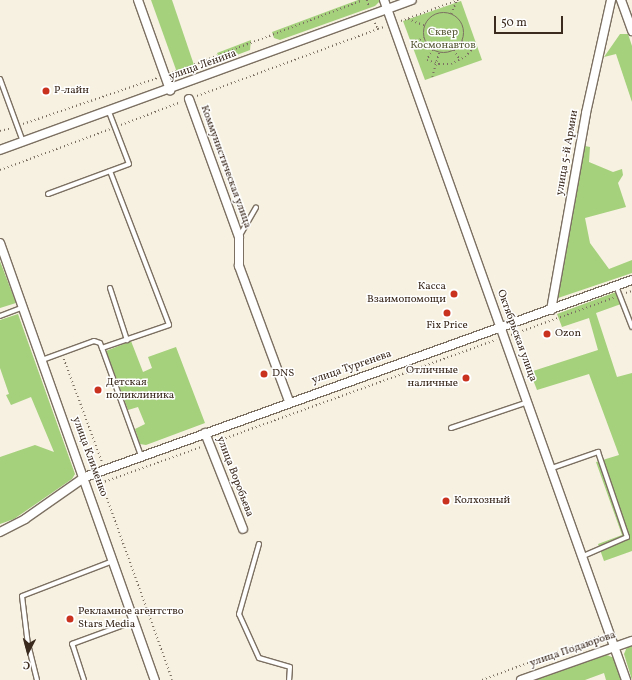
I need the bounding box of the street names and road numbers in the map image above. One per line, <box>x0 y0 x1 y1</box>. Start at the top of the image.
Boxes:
street label: улица Ленина <box>167 48 239 84</box>
street label: Коммунистическая улица <box>197 104 253 230</box>
street label: улица 5-й Армии <box>554 109 582 197</box>
street label: Октябрьская улица <box>493 288 539 384</box>
street label: улица Тургенева <box>310 348 394 388</box>
street label: улица Клименко <box>68 415 110 499</box>
street label: улица Воробьева <box>213 435 255 519</box>
street label: улица Подаюрова <box>528 629 618 671</box>

